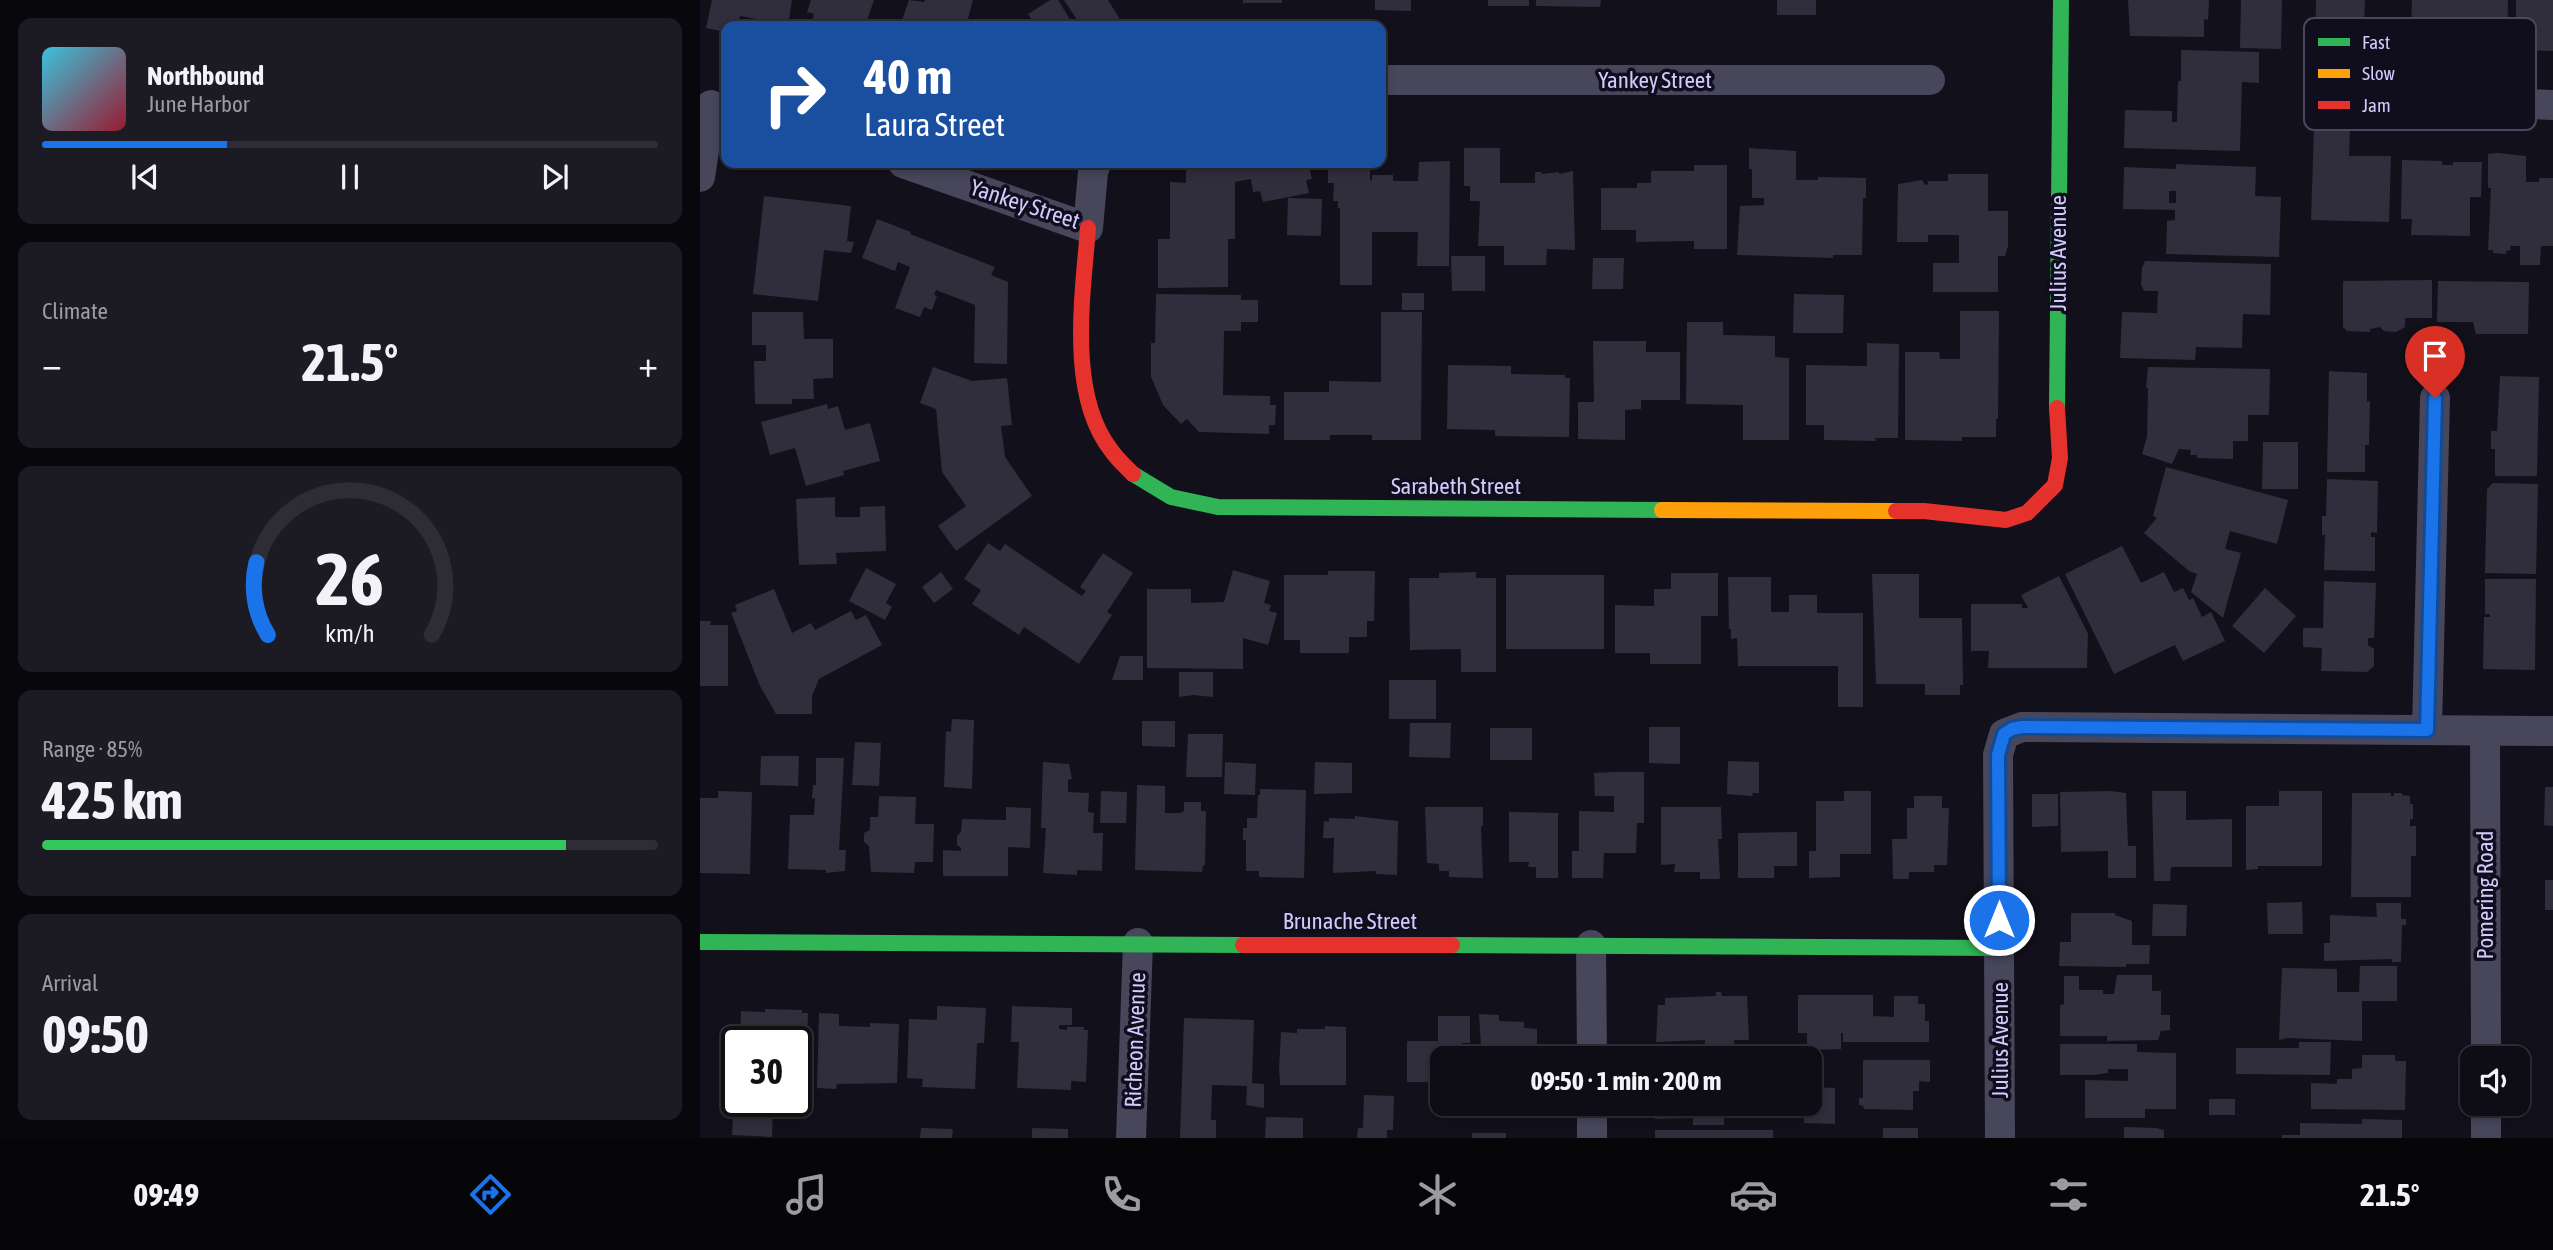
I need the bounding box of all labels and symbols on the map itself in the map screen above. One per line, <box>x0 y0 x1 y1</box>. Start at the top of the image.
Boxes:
legend <box>2304 18 2536 130</box>
text: Fast <box>2362 31 2390 53</box>
text: Slow <box>2362 62 2396 84</box>
street label: Yankey Street <box>1598 67 1712 93</box>
text: Jam <box>2362 94 2391 116</box>
street label: Yankey Street <box>967 174 1083 234</box>
street label: Julius Avenue <box>2045 195 2071 311</box>
pin <box>2405 326 2465 398</box>
street label: Sarabeth Street <box>1391 473 1521 499</box>
street label: Pomering Road <box>2472 830 2498 960</box>
position arrow <box>1962 883 2036 957</box>
street label: Brunache Street <box>1283 908 1417 934</box>
street label: Richeon Avenue <box>1120 972 1150 1108</box>
street label: Julius Avenue <box>1987 982 2013 1098</box>
speed limit sign: 30 <box>721 1026 812 1117</box>

